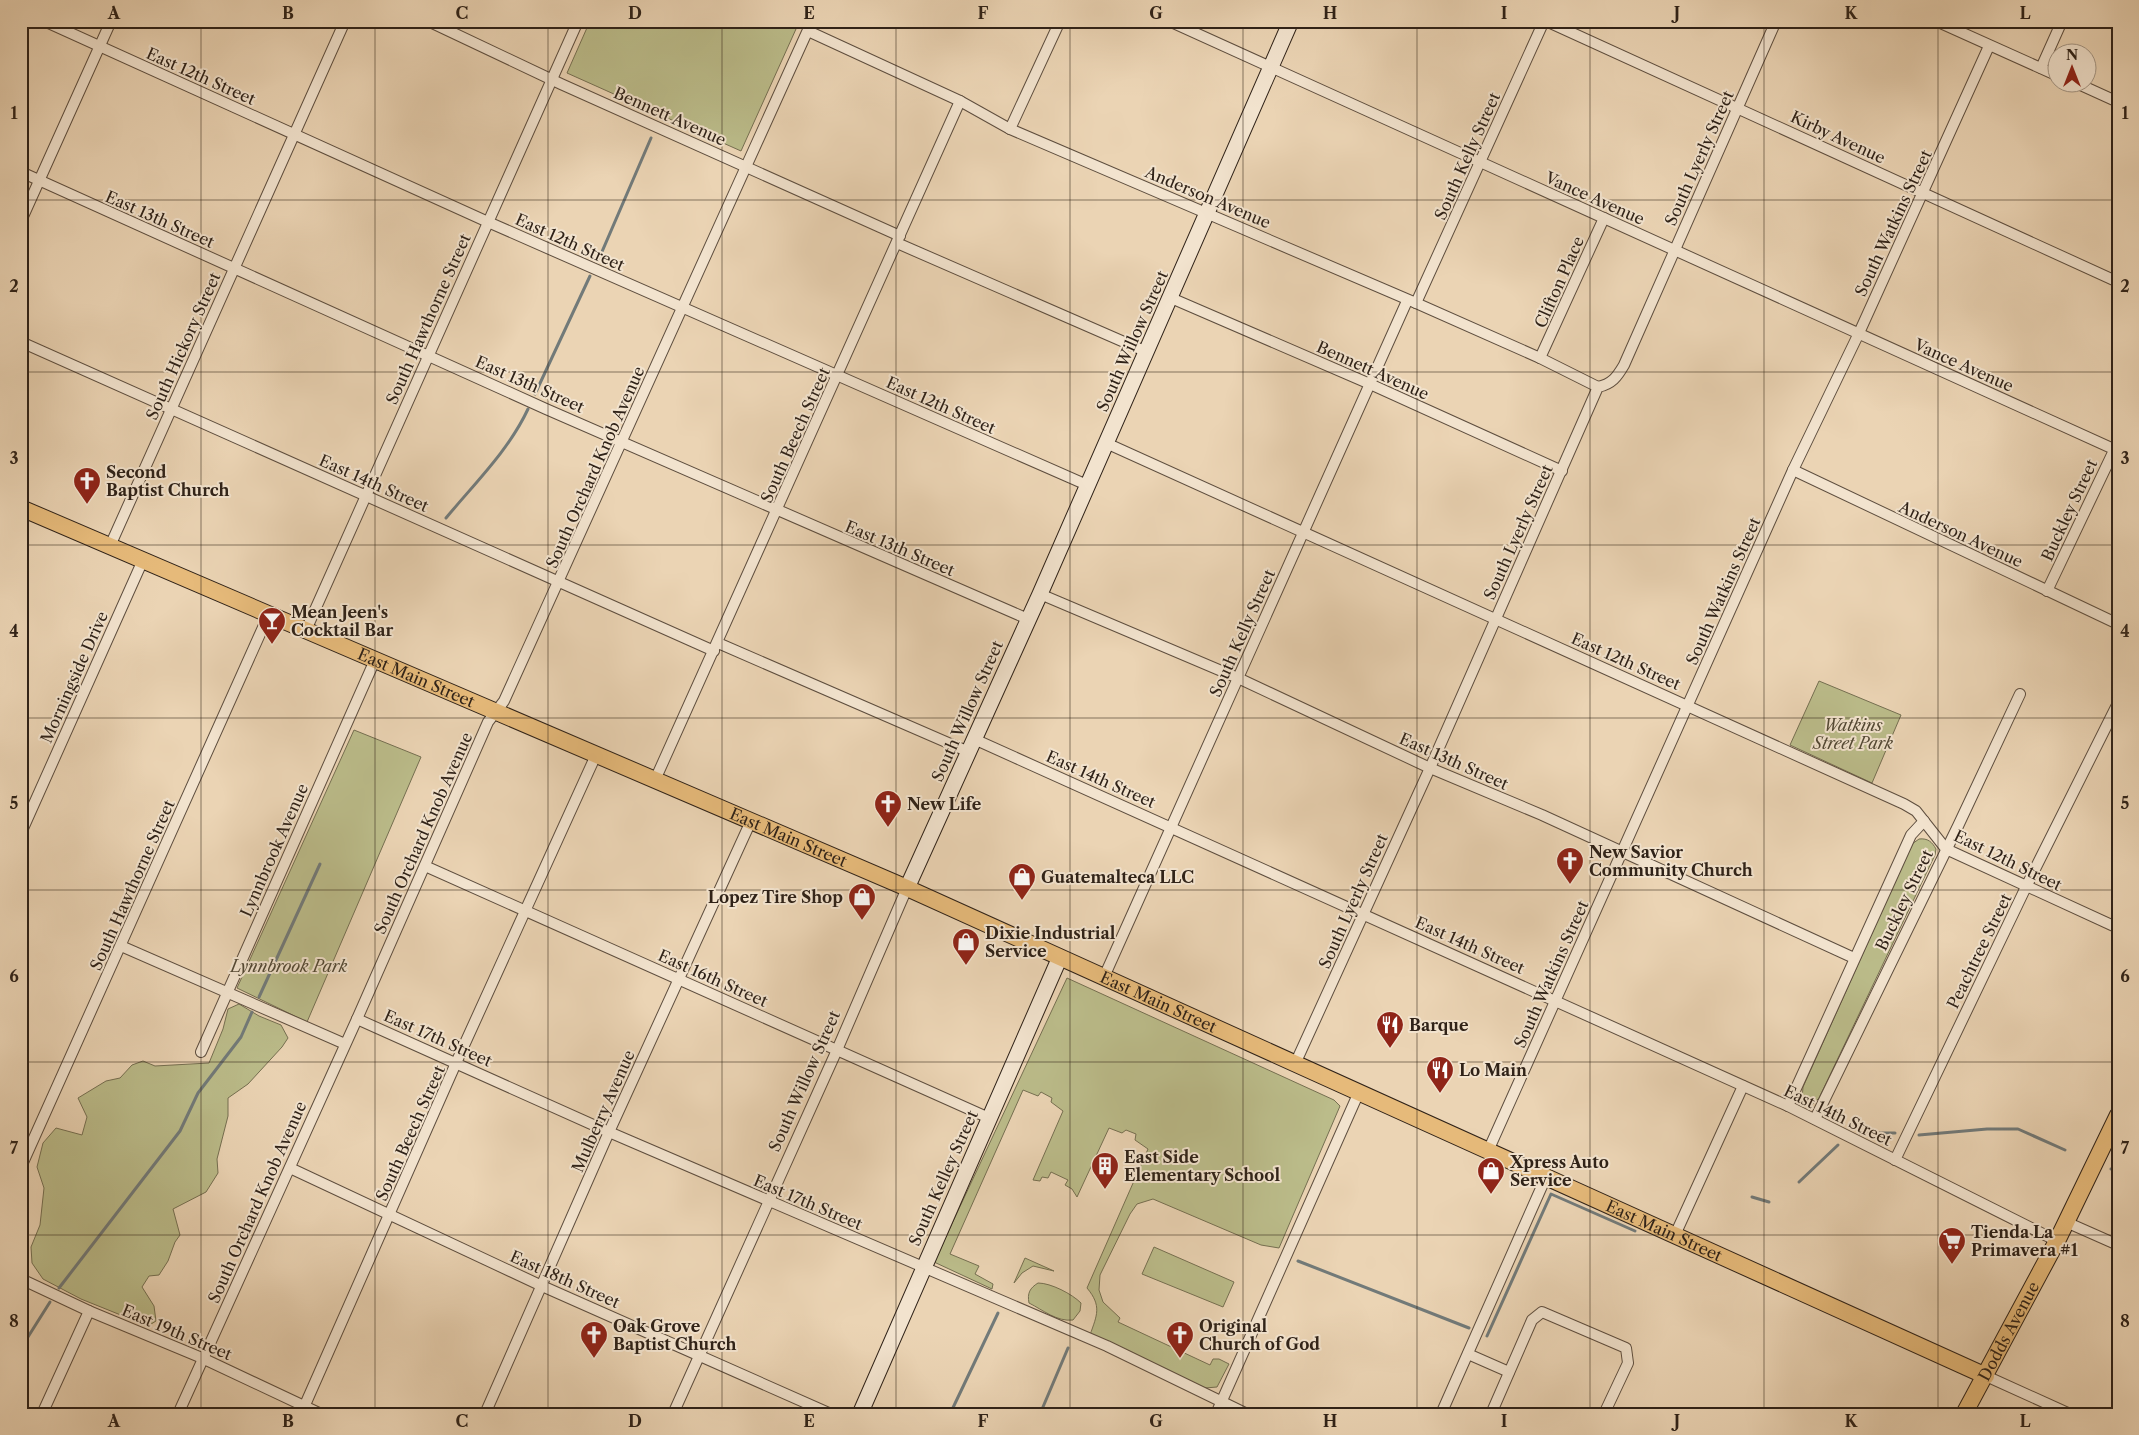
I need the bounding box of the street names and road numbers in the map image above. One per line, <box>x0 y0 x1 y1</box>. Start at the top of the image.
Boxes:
street label: East 12th Street <box>143 43 259 109</box>
street label: Bennett Avenue <box>611 82 729 150</box>
street label: South Lyerly Street <box>1660 87 1738 229</box>
street label: South Kelly Street <box>1430 89 1504 223</box>
street label: Kirby Avenue <box>1787 106 1889 168</box>
street label: South Watkins Street <box>1850 146 1936 299</box>
street label: Anderson Avenue <box>1141 161 1274 233</box>
street label: Vance Avenue <box>1541 167 1648 229</box>
street label: East 13th Street <box>102 186 218 252</box>
street label: East 12th Street <box>512 209 628 275</box>
street label: South Hawthorne Street <box>381 230 475 407</box>
street label: Clifton Place <box>1530 233 1588 331</box>
street label: South Willow Street <box>1092 267 1172 415</box>
street label: South Hickory Street <box>141 269 225 423</box>
street label: Vance Avenue <box>1910 334 2017 396</box>
street label: Bennett Avenue <box>1314 336 1432 404</box>
street label: East 13th Street <box>472 351 588 417</box>
street label: South Orchard Knob Avenue <box>541 363 649 571</box>
street label: South Beech Street <box>756 364 834 506</box>
street label: East 12th Street <box>883 372 999 438</box>
street label: East 14th Street <box>316 450 432 516</box>
street label: Buckley Street <box>2037 456 2101 564</box>
street label: South Lyerly Street <box>1479 461 1557 603</box>
street label: Anderson Avenue <box>1895 496 2026 572</box>
street label: South Watkins Street <box>1681 514 1765 668</box>
street label: East 13th Street <box>842 516 958 580</box>
street label: South Kelly Street <box>1205 566 1279 700</box>
street label: Morningside Drive <box>36 608 112 746</box>
street label: East 12th Street <box>1568 628 1684 694</box>
street label: South Willow Street <box>927 637 1007 785</box>
street label: East Main Street <box>355 644 478 712</box>
street label: East 13th Street <box>1396 728 1512 794</box>
street label: South Orchard Knob Avenue <box>369 729 477 937</box>
street label: East 14th Street <box>1043 746 1159 812</box>
street label: Lynnbrook Avenue <box>236 780 312 920</box>
street label: South Hawthorne Street <box>85 796 179 973</box>
street label: East Main Street <box>727 803 850 871</box>
street label: East 12th Street <box>1951 825 2065 895</box>
street label: South Lyerly Street <box>1314 830 1392 972</box>
street label: Buckley Street <box>1871 846 1937 954</box>
street label: Peachtree Street <box>1942 890 2016 1012</box>
street label: South Watkins Street <box>1509 897 1593 1051</box>
street label: East 14th Street <box>1412 912 1528 978</box>
street label: East 16th Street <box>655 945 771 1011</box>
street label: East Main Street <box>1097 967 1220 1037</box>
street label: East 17th Street <box>381 1005 495 1071</box>
street label: South Willow Street <box>764 1007 844 1155</box>
street label: Mulberry Avenue <box>567 1047 639 1175</box>
street label: South Beech Street <box>371 1062 449 1204</box>
street label: East 14th Street <box>1781 1080 1895 1150</box>
street label: South Orchard Knob Avenue <box>203 1098 311 1306</box>
street label: South Kelley Street <box>904 1107 982 1249</box>
street label: East 17th Street <box>751 1170 866 1234</box>
street label: East Main Street <box>1603 1195 1726 1266</box>
street label: East 18th Street <box>507 1246 623 1312</box>
street label: Dodds Avenue <box>1974 1278 2043 1384</box>
street label: East 19th Street <box>119 1300 235 1364</box>

